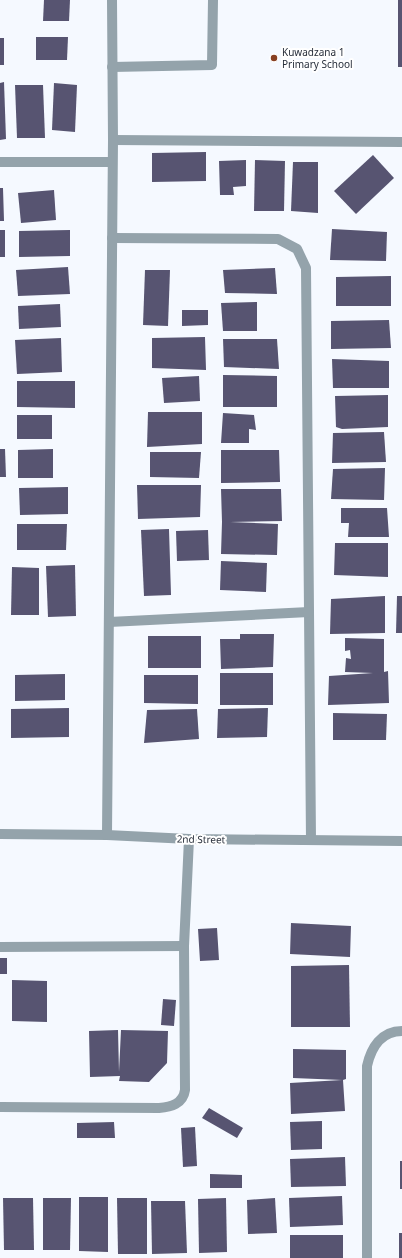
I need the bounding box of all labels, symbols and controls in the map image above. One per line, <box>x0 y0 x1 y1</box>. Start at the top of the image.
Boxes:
place label: Kuwadzana 1 Primary School <box>282 45 353 71</box>
marker: Kuwadzana 1 Primary School <box>269 53 279 63</box>
street label: 2nd Street <box>177 832 226 846</box>

